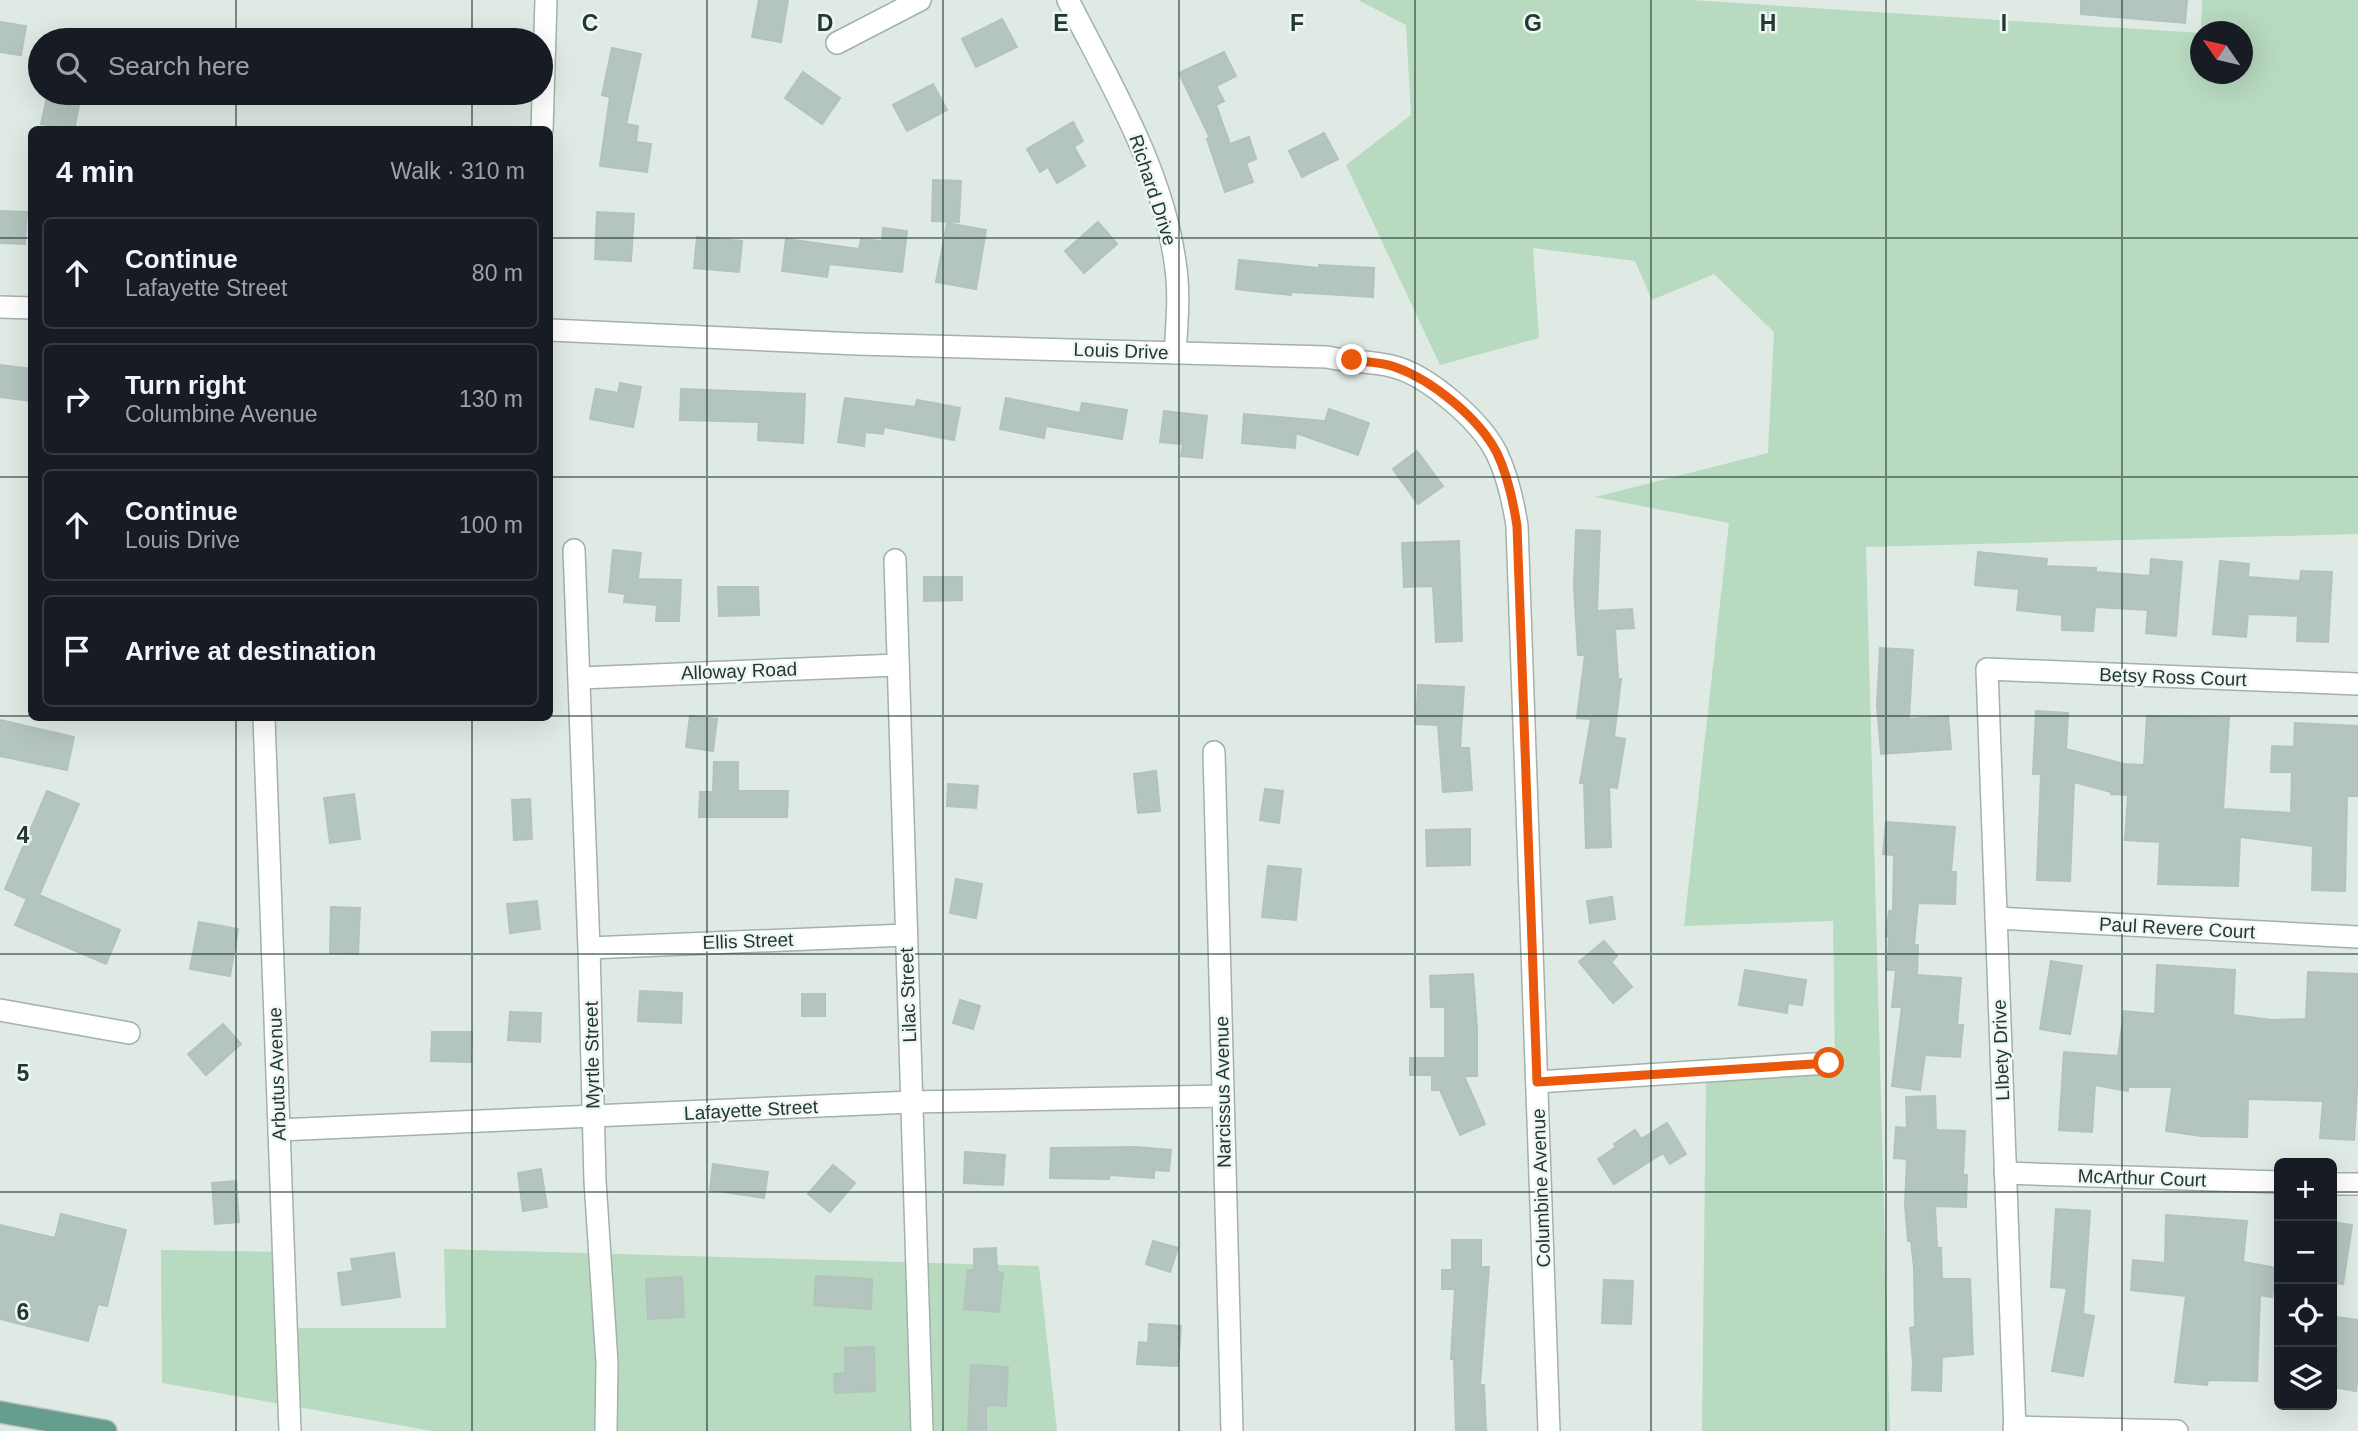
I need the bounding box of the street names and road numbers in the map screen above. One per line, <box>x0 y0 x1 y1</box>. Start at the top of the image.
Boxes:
street label: Richard Drive <box>1125 132 1181 248</box>
street label: Louis Drive <box>1073 339 1169 363</box>
street label: Alloway Road <box>681 658 797 684</box>
street label: Betsy Ross Court <box>2099 664 2248 690</box>
street label: Paul Revere Court <box>2098 913 2256 943</box>
street label: Ellis Street <box>702 929 794 953</box>
street label: Lilac Street <box>896 946 920 1043</box>
street label: LIbety Drive <box>1989 999 2013 1101</box>
street label: Myrtle Street <box>581 1000 603 1109</box>
street label: Arbutus Avenue <box>264 1007 290 1141</box>
street label: Narcissus Avenue <box>1211 1016 1235 1168</box>
street label: Lafayette Street <box>683 1096 819 1124</box>
street label: Columbine Avenue <box>1528 1108 1554 1268</box>
street label: McArthur Court <box>2077 1165 2207 1191</box>

